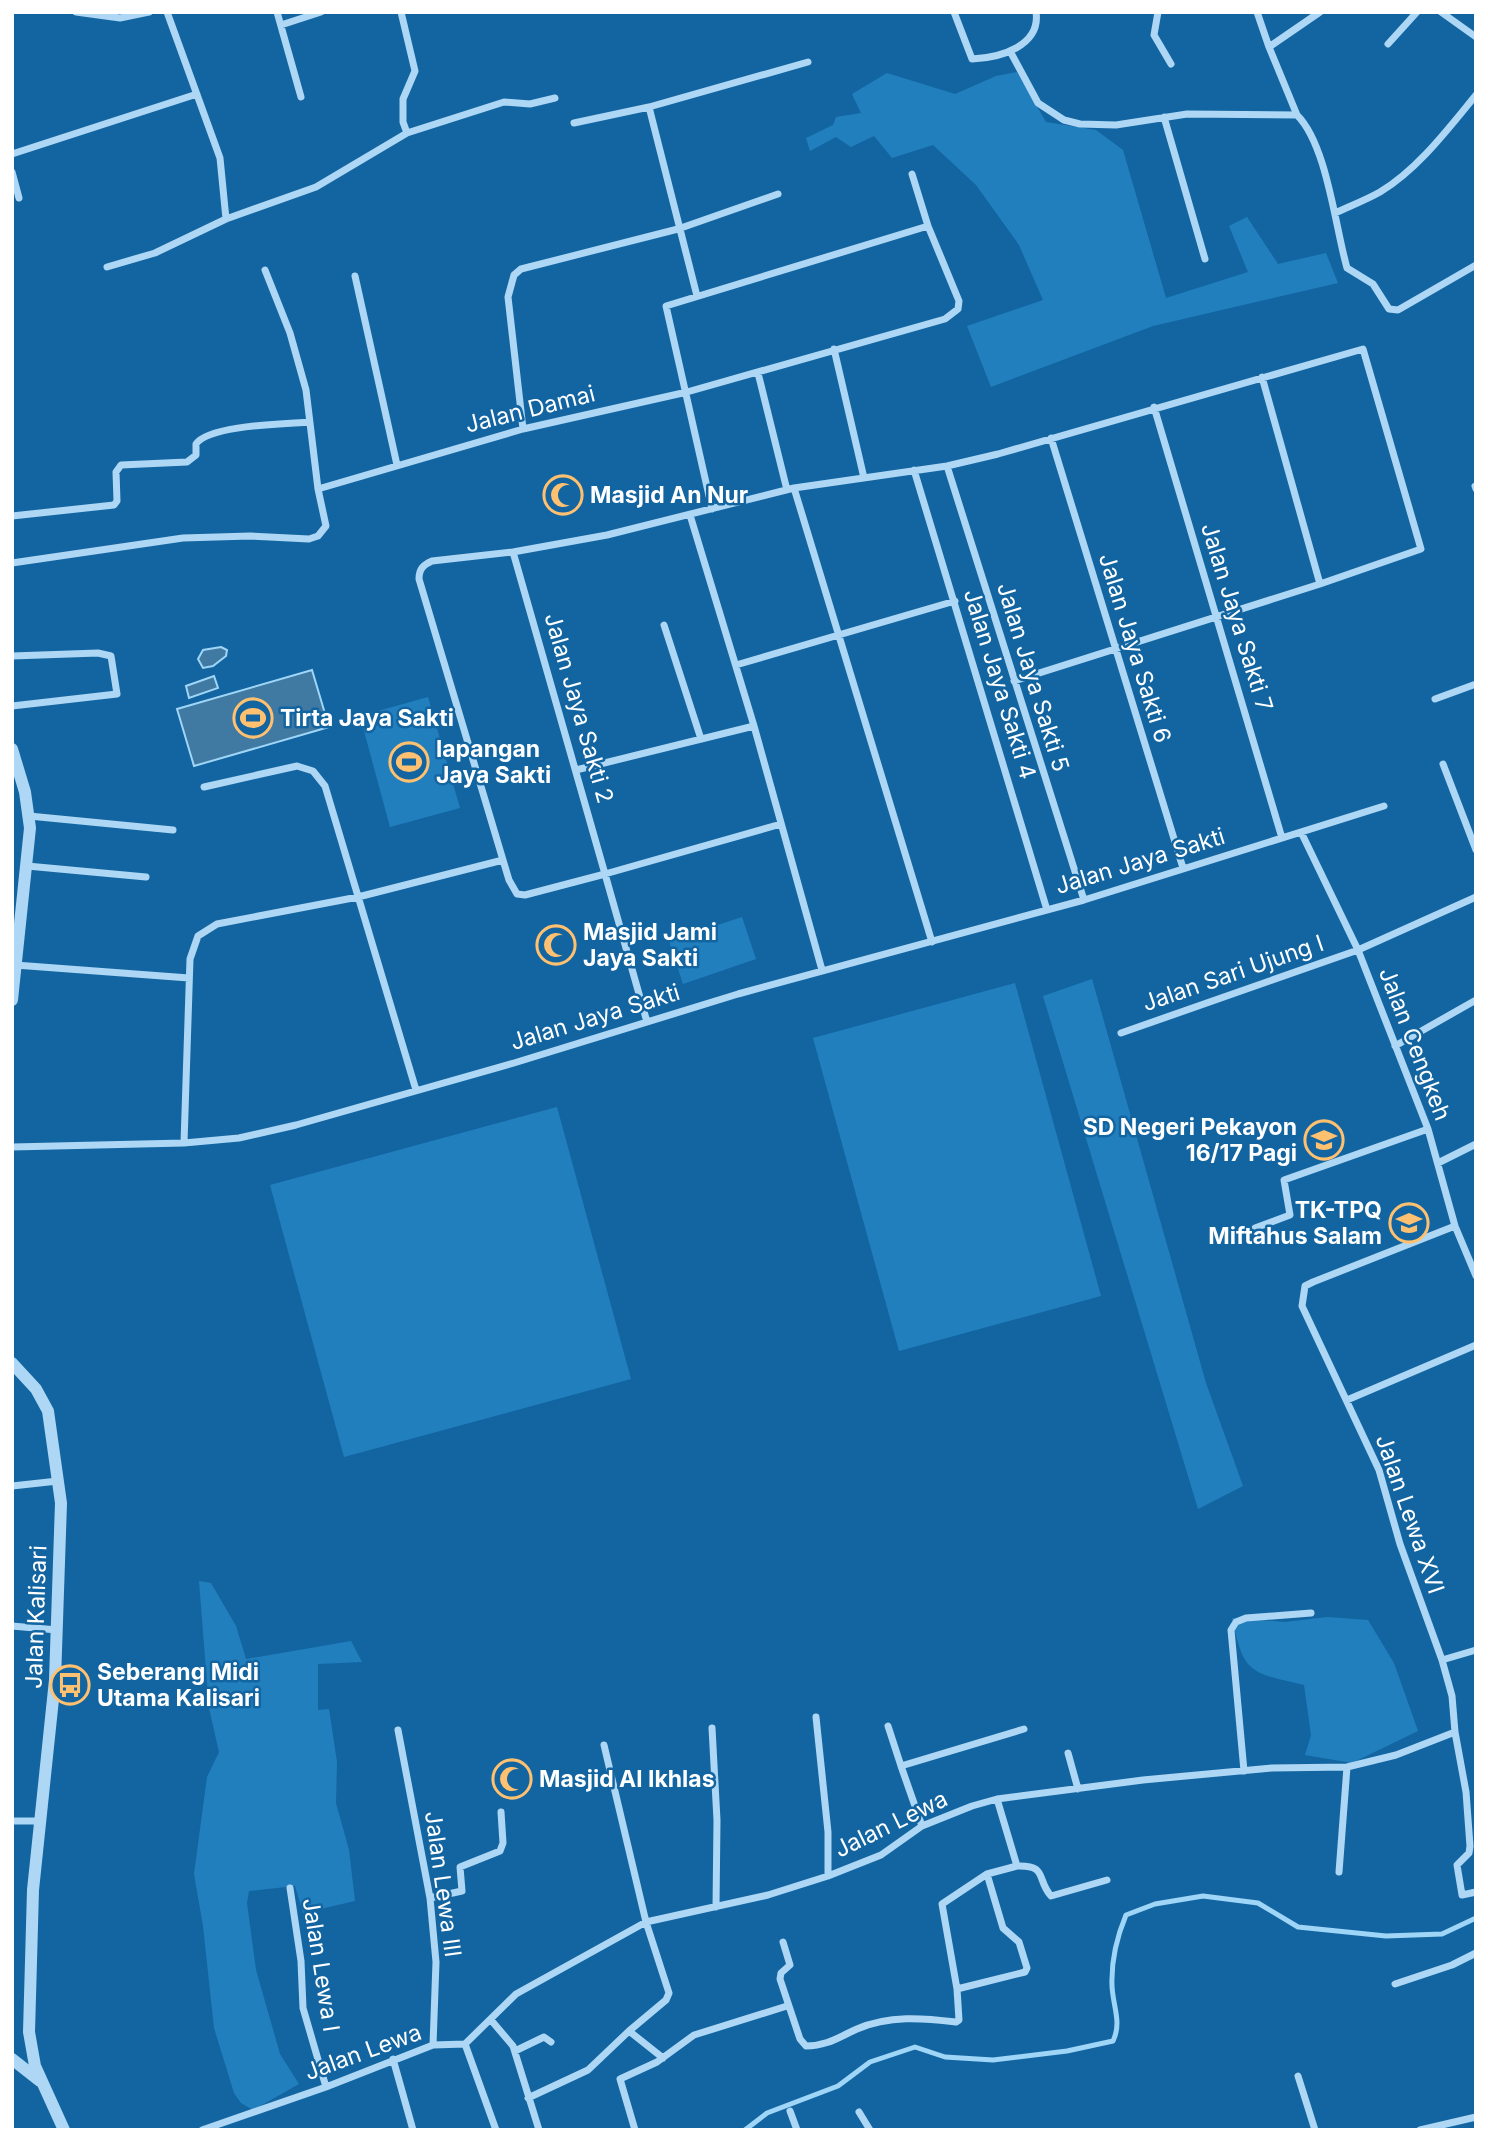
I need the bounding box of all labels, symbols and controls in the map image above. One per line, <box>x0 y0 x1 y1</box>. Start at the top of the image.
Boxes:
street label: Jalan Damai <box>462 379 598 439</box>
mosque icon: Masjid An Nur <box>542 474 584 516</box>
place label: Masjid An Nur <box>590 481 748 509</box>
street label: Jalan Jaya Sakti 7 <box>1195 519 1279 715</box>
street label: Jalan Jaya Sakti 6 <box>1093 550 1177 746</box>
street label: Jalan Jaya Sakti 5 <box>991 579 1075 775</box>
street label: Jalan Jaya Sakti 4 <box>958 586 1042 782</box>
street label: Jalan Jaya Sakti 2 <box>538 610 620 806</box>
sports icon: Tirta Jaya Sakti <box>232 697 274 739</box>
place label: Tirta Jaya Sakti <box>280 704 454 732</box>
place label: lapangan Jaya Sakti <box>436 735 551 789</box>
sports icon: lapangan Jaya Sakti <box>388 741 430 783</box>
street label: Jalan Jaya Sakti <box>1052 822 1228 900</box>
place label: Masjid Jami Jaya Sakti <box>583 918 717 972</box>
mosque icon: Masjid Jami Jaya Sakti <box>535 924 577 966</box>
street label: Jalan Sari Ujung I <box>1139 929 1327 1017</box>
street label: Jalan Cengkeh <box>1373 964 1457 1124</box>
street label: Jalan Jaya Sakti <box>507 978 683 1056</box>
place label: SD Negeri Pekayon 16/17 Pagi <box>1083 1113 1297 1167</box>
school or university icon: SD Negeri Pekayon 16/17 Pagi <box>1303 1119 1345 1161</box>
place label: TK-TPQ Miftahus Salam <box>1208 1196 1382 1250</box>
school or university icon: TK-TPQ Miftahus Salam <box>1388 1202 1430 1244</box>
street label: Jalan Lewa XVI <box>1370 1431 1450 1597</box>
street label: Jalan Kalisari <box>20 1545 52 1689</box>
place label: Seberang Midi Utama Kalisari <box>97 1658 260 1712</box>
bus stop icon: Seberang Midi Utama Kalisari <box>49 1664 91 1706</box>
mosque icon: Masjid Al Ikhlas <box>491 1758 533 1800</box>
place label: Masjid Al Ikhlas <box>539 1765 715 1793</box>
street label: Jalan Lewa <box>830 1785 952 1863</box>
street label: Jalan Lewa III <box>419 1809 467 1959</box>
street label: Jalan Lewa I <box>297 1896 345 2034</box>
street label: Jalan Lewa <box>301 2018 425 2086</box>

